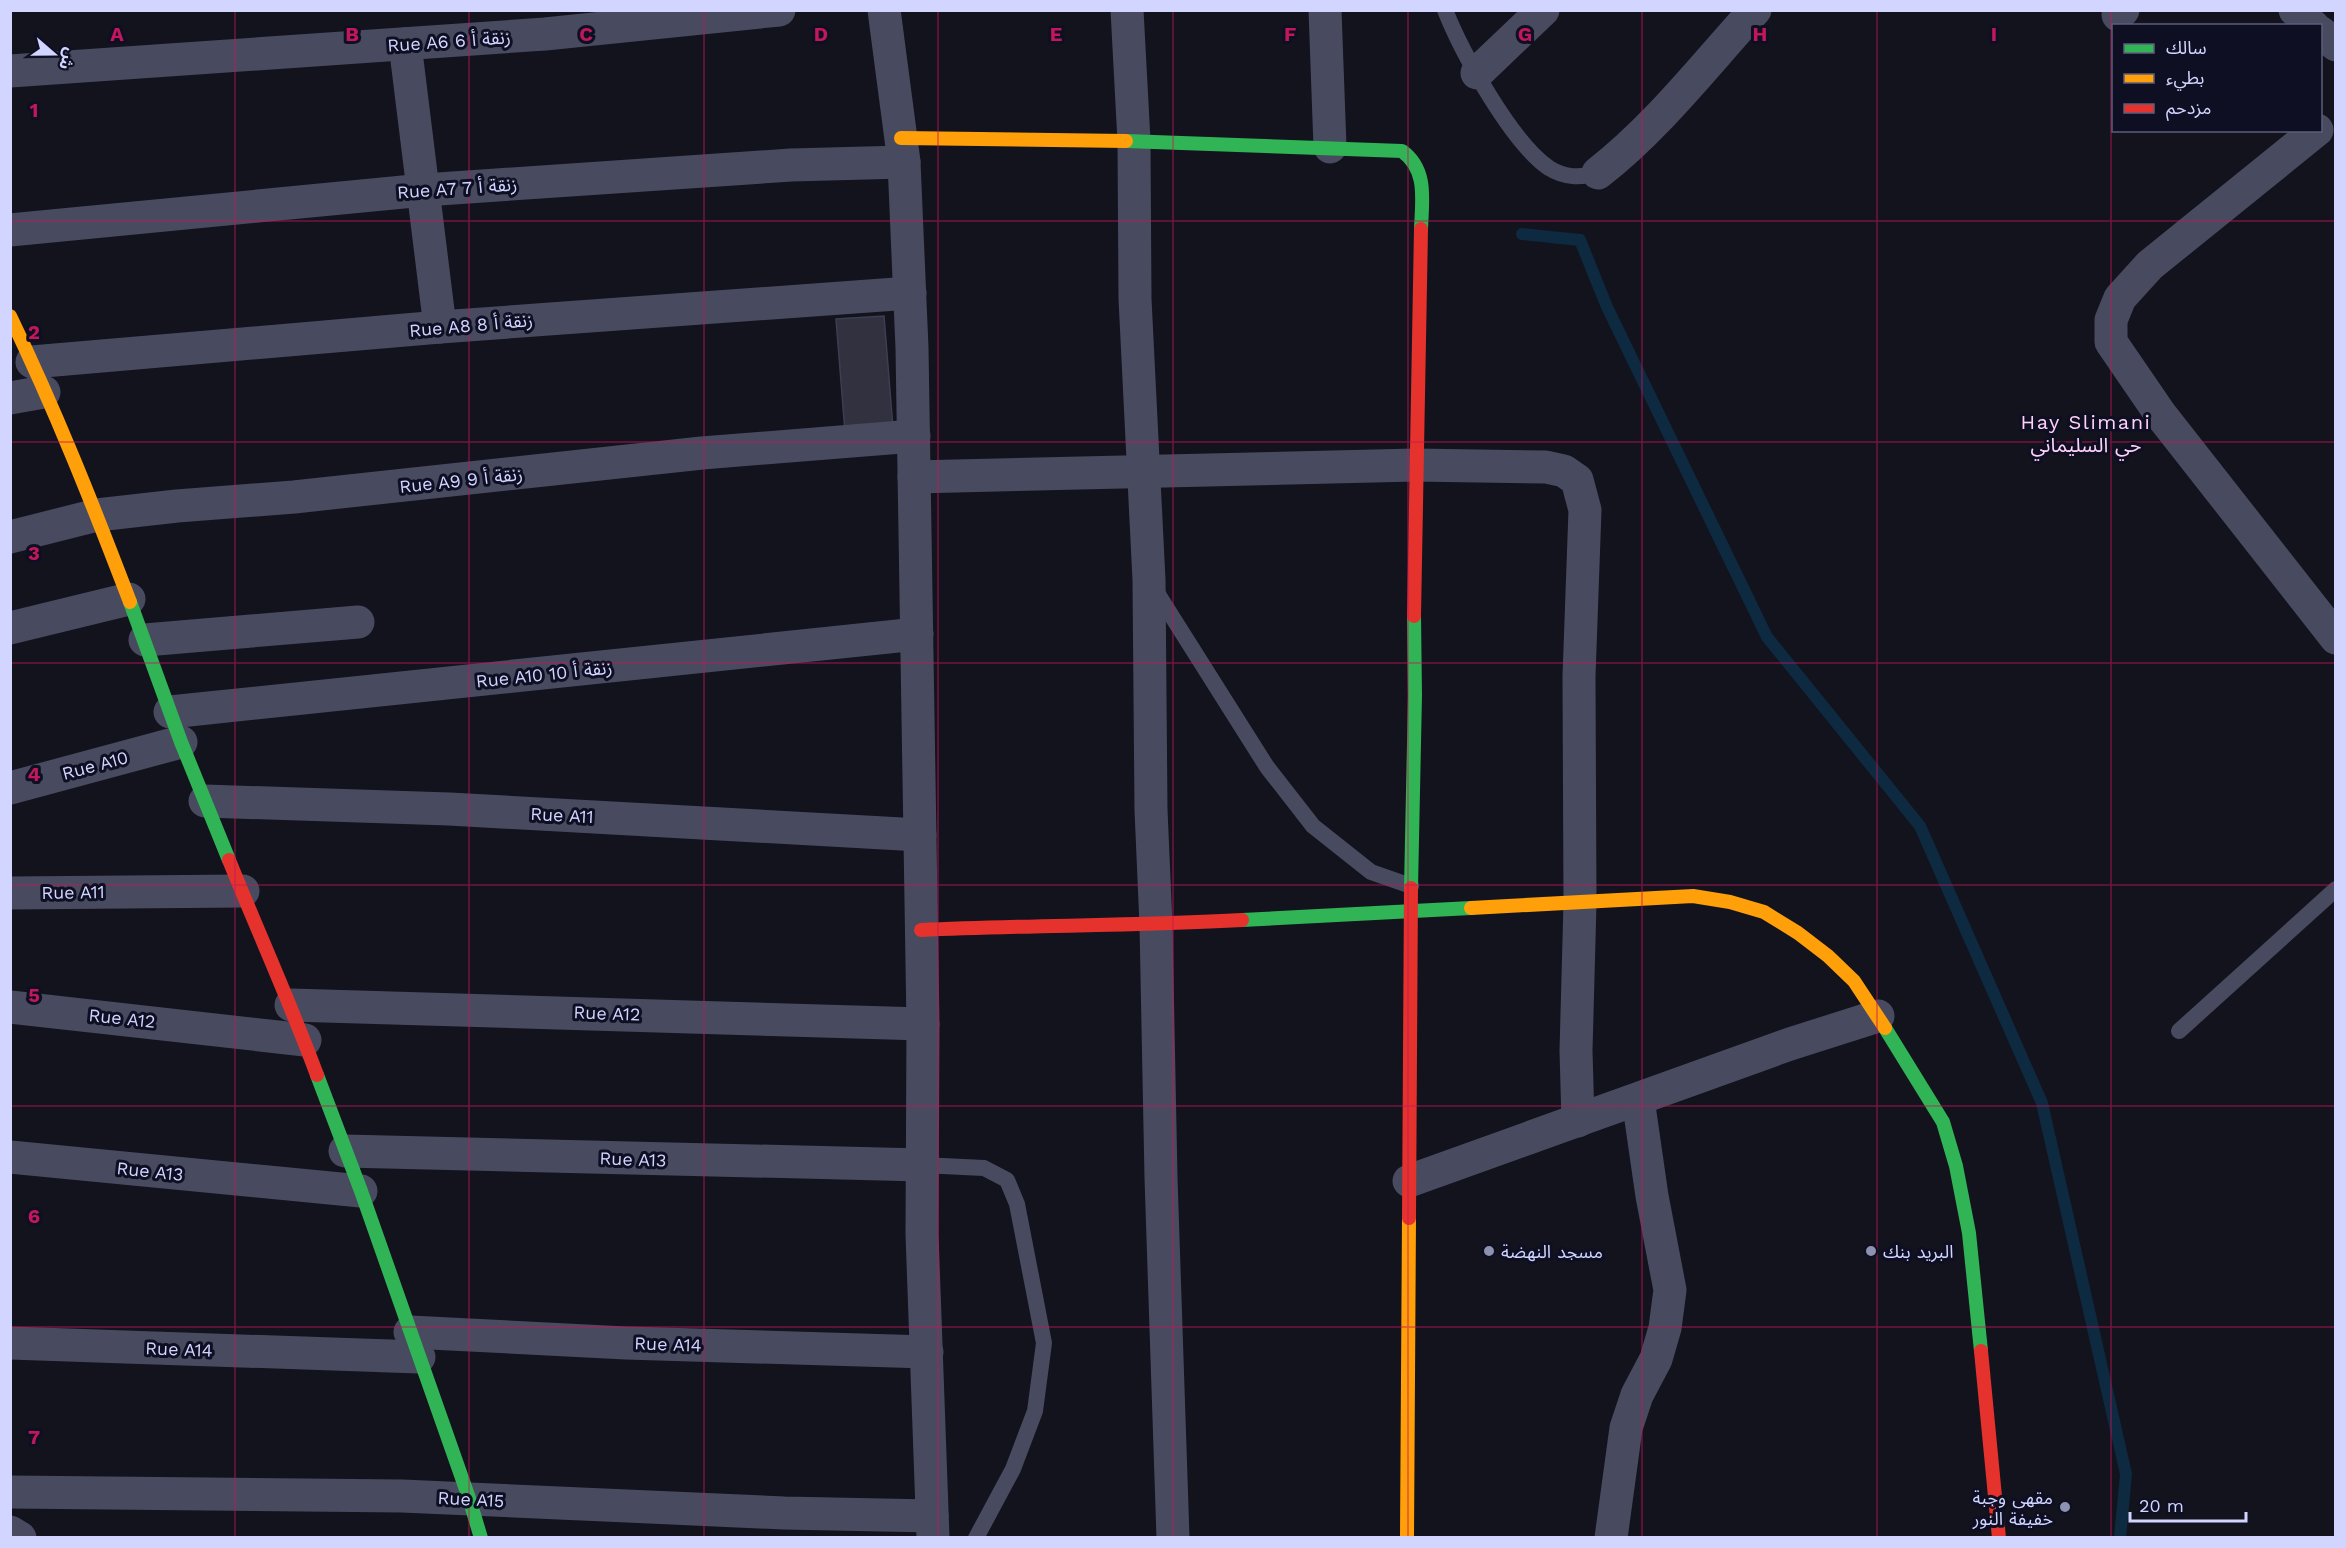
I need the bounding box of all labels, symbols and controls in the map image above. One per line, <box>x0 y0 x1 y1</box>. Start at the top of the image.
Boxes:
text: A <box>110 22 124 46</box>
text: B <box>345 22 359 46</box>
text: C <box>579 22 593 46</box>
text: D <box>814 22 828 46</box>
text: E <box>1050 22 1062 46</box>
text: F <box>1284 22 1296 46</box>
text: G <box>1518 22 1532 46</box>
text: H <box>1753 22 1767 46</box>
text: I <box>1991 22 1997 46</box>
north arrow <box>24 24 84 84</box>
legend <box>2112 24 2322 132</box>
street label: Rue A6 زنقة أ 6 <box>387 26 511 57</box>
text: سالك <box>2166 37 2207 58</box>
text: ش <box>55 45 80 73</box>
text: بطيء <box>2166 67 2204 91</box>
text: مزدحم <box>2166 97 2211 121</box>
text: 1 <box>30 98 38 122</box>
street label: Rue A7 زنقة أ 7 <box>396 173 518 204</box>
street label: Rue A8 زنقة أ 8 <box>408 309 534 342</box>
text: 2 <box>28 320 40 344</box>
district label: Hay Slimani حي السليماني <box>2021 410 2151 461</box>
street label: Rue A9 زنقة أ 9 <box>398 463 524 498</box>
text: 3 <box>28 541 40 565</box>
street label: Rue A10 زنقة أ 10 <box>475 656 613 693</box>
street label: Rue A10 <box>60 746 130 784</box>
text: 4 <box>28 762 41 786</box>
street label: Rue A11 <box>530 803 594 827</box>
street label: Rue A11 <box>41 881 105 903</box>
text: 5 <box>28 983 40 1007</box>
street label: Rue A12 <box>573 1001 641 1025</box>
street label: Rue A12 <box>88 1004 156 1032</box>
street label: Rue A13 <box>599 1147 667 1171</box>
street label: Rue A13 <box>116 1157 184 1185</box>
text: 6 <box>28 1204 40 1228</box>
place label: مسجد النهضة <box>1501 1241 1603 1262</box>
place label: البريد بنك <box>1883 1241 1953 1263</box>
marker: مسجد النهضة <box>1482 1244 1496 1258</box>
marker: البريد بنك <box>1864 1244 1878 1258</box>
street label: Rue A14 <box>634 1332 702 1356</box>
street label: Rue A14 <box>145 1337 213 1361</box>
text: 7 <box>28 1425 40 1449</box>
scale bar <box>2130 1485 2246 1523</box>
street label: Rue A15 <box>437 1487 505 1511</box>
place label: مقهى وجبة خفيفة النور <box>1972 1487 2053 1530</box>
text: 20 m <box>2139 1495 2184 1516</box>
marker: مقهى وجبة خفيفة النور <box>2058 1500 2072 1514</box>

